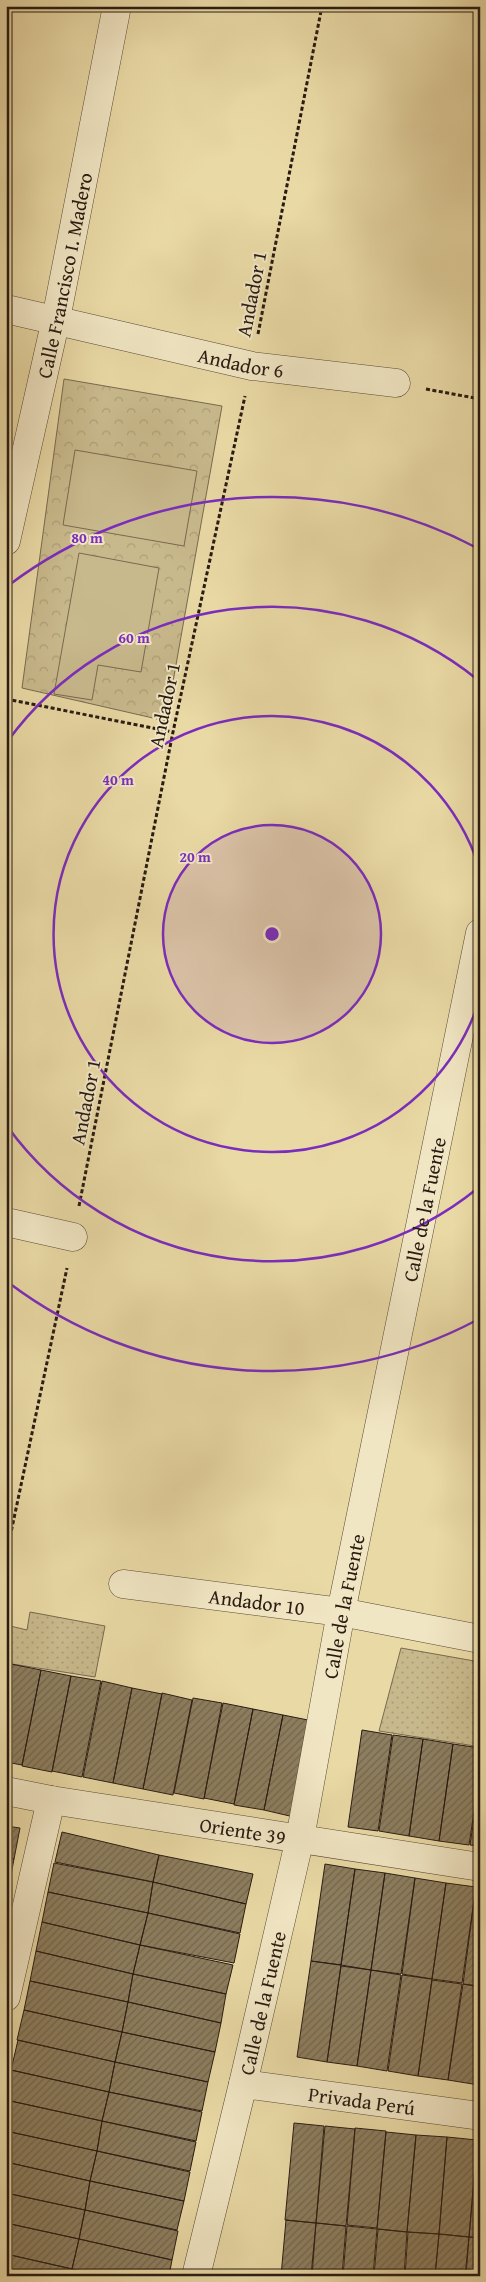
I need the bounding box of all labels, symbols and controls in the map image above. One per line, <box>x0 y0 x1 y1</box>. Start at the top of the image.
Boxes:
street label: Calle Francisco I. Madero <box>29 170 99 381</box>
street label: Andador 1 <box>229 249 273 339</box>
street label: Andador 6 <box>195 339 285 384</box>
text: 80 m <box>71 527 103 548</box>
text: 60 m <box>118 627 150 648</box>
street label: Andador 1 <box>141 660 187 750</box>
text: 40 m <box>102 769 134 790</box>
text: 20 m <box>179 846 211 867</box>
centre of rings <box>263 925 281 943</box>
street label: Andador 1 <box>63 1057 107 1147</box>
street label: Calle de la Fuente <box>395 1134 452 1284</box>
street label: Calle de la Fuente <box>315 1531 371 1681</box>
street label: Andador 10 <box>207 1581 307 1622</box>
street label: Oriente 39 <box>198 1809 288 1851</box>
street label: Calle de la Fuente <box>231 1928 293 2078</box>
street label: Privada Perú <box>307 2078 417 2122</box>

